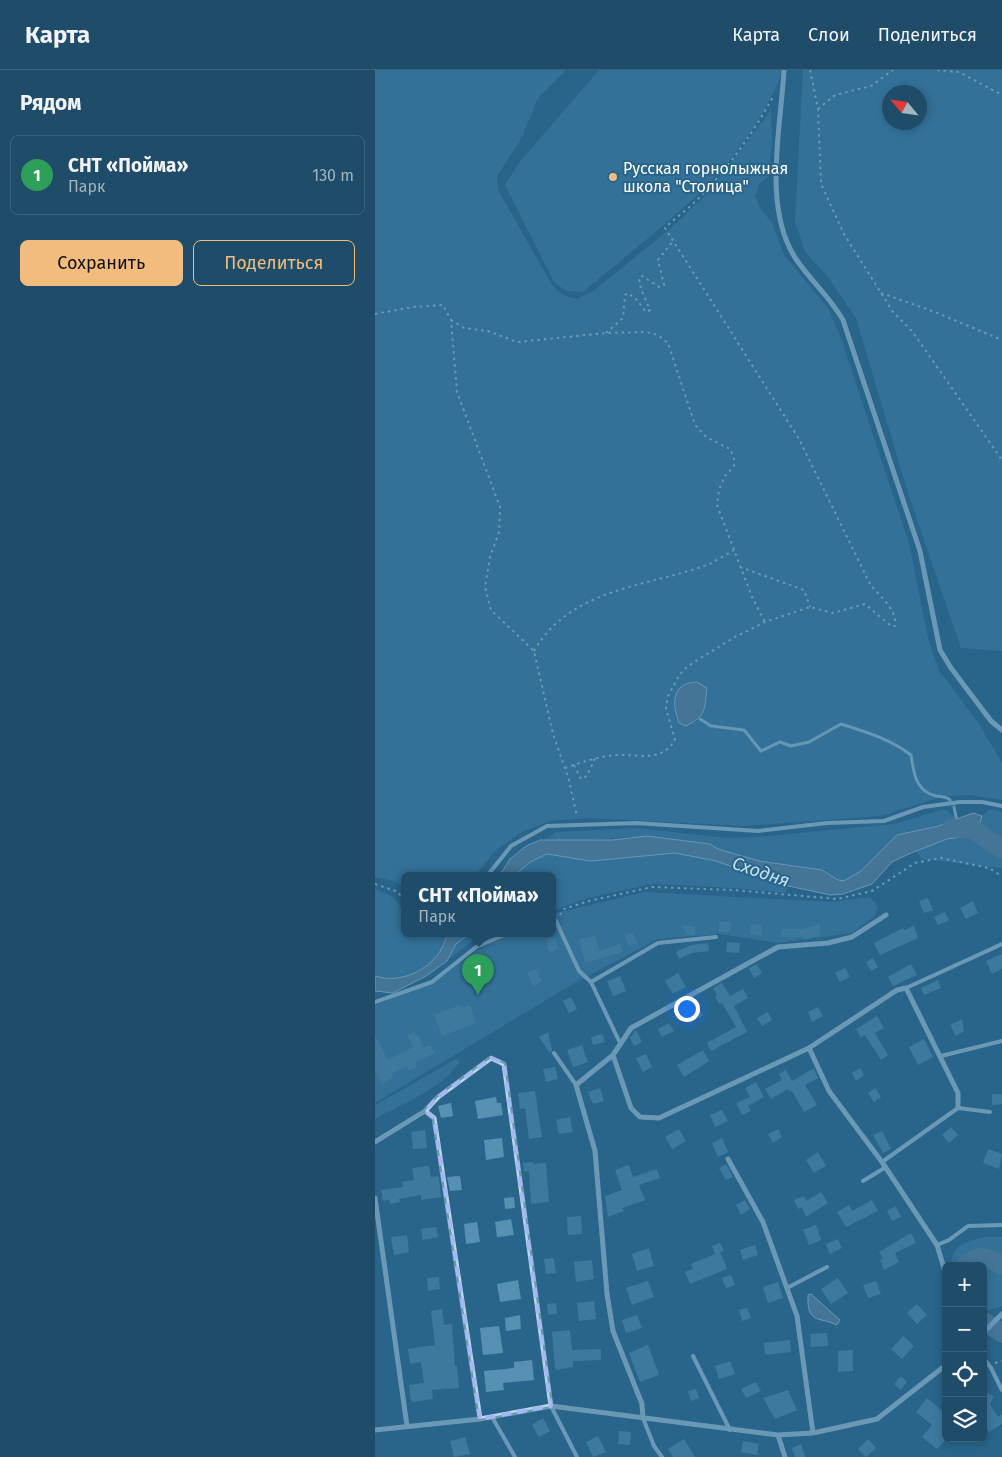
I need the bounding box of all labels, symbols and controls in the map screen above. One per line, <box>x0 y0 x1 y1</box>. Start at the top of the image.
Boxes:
text: Карта <box>25 21 90 49</box>
text: Карта <box>732 24 780 46</box>
text: Слои <box>808 24 850 46</box>
text: Поделиться <box>878 24 977 46</box>
north arrow <box>882 85 927 130</box>
text: Рядом <box>20 90 81 116</box>
text: СНТ «Пойма» <box>68 154 188 177</box>
place label: Русская горнолыжная школа "Столица" <box>623 159 788 196</box>
text: 1 <box>33 166 41 185</box>
text: 130 m <box>312 166 354 185</box>
marker: Русская горнолыжная школа "Столица" <box>607 171 619 183</box>
text: Парк <box>68 177 105 196</box>
button: Сохранить <box>20 240 183 286</box>
button: Поделиться <box>193 240 355 286</box>
water label: Сходня <box>729 852 793 892</box>
popup <box>401 872 556 937</box>
text: СНТ «Пойма» <box>418 884 539 907</box>
text: Парк <box>418 907 456 926</box>
pin: 1 <box>462 954 494 995</box>
your location <box>674 996 700 1022</box>
map controls <box>942 1262 987 1442</box>
button: + <box>942 1262 987 1307</box>
button: − <box>942 1307 987 1352</box>
button: locate <box>942 1352 987 1397</box>
button: layers <box>942 1397 987 1442</box>

